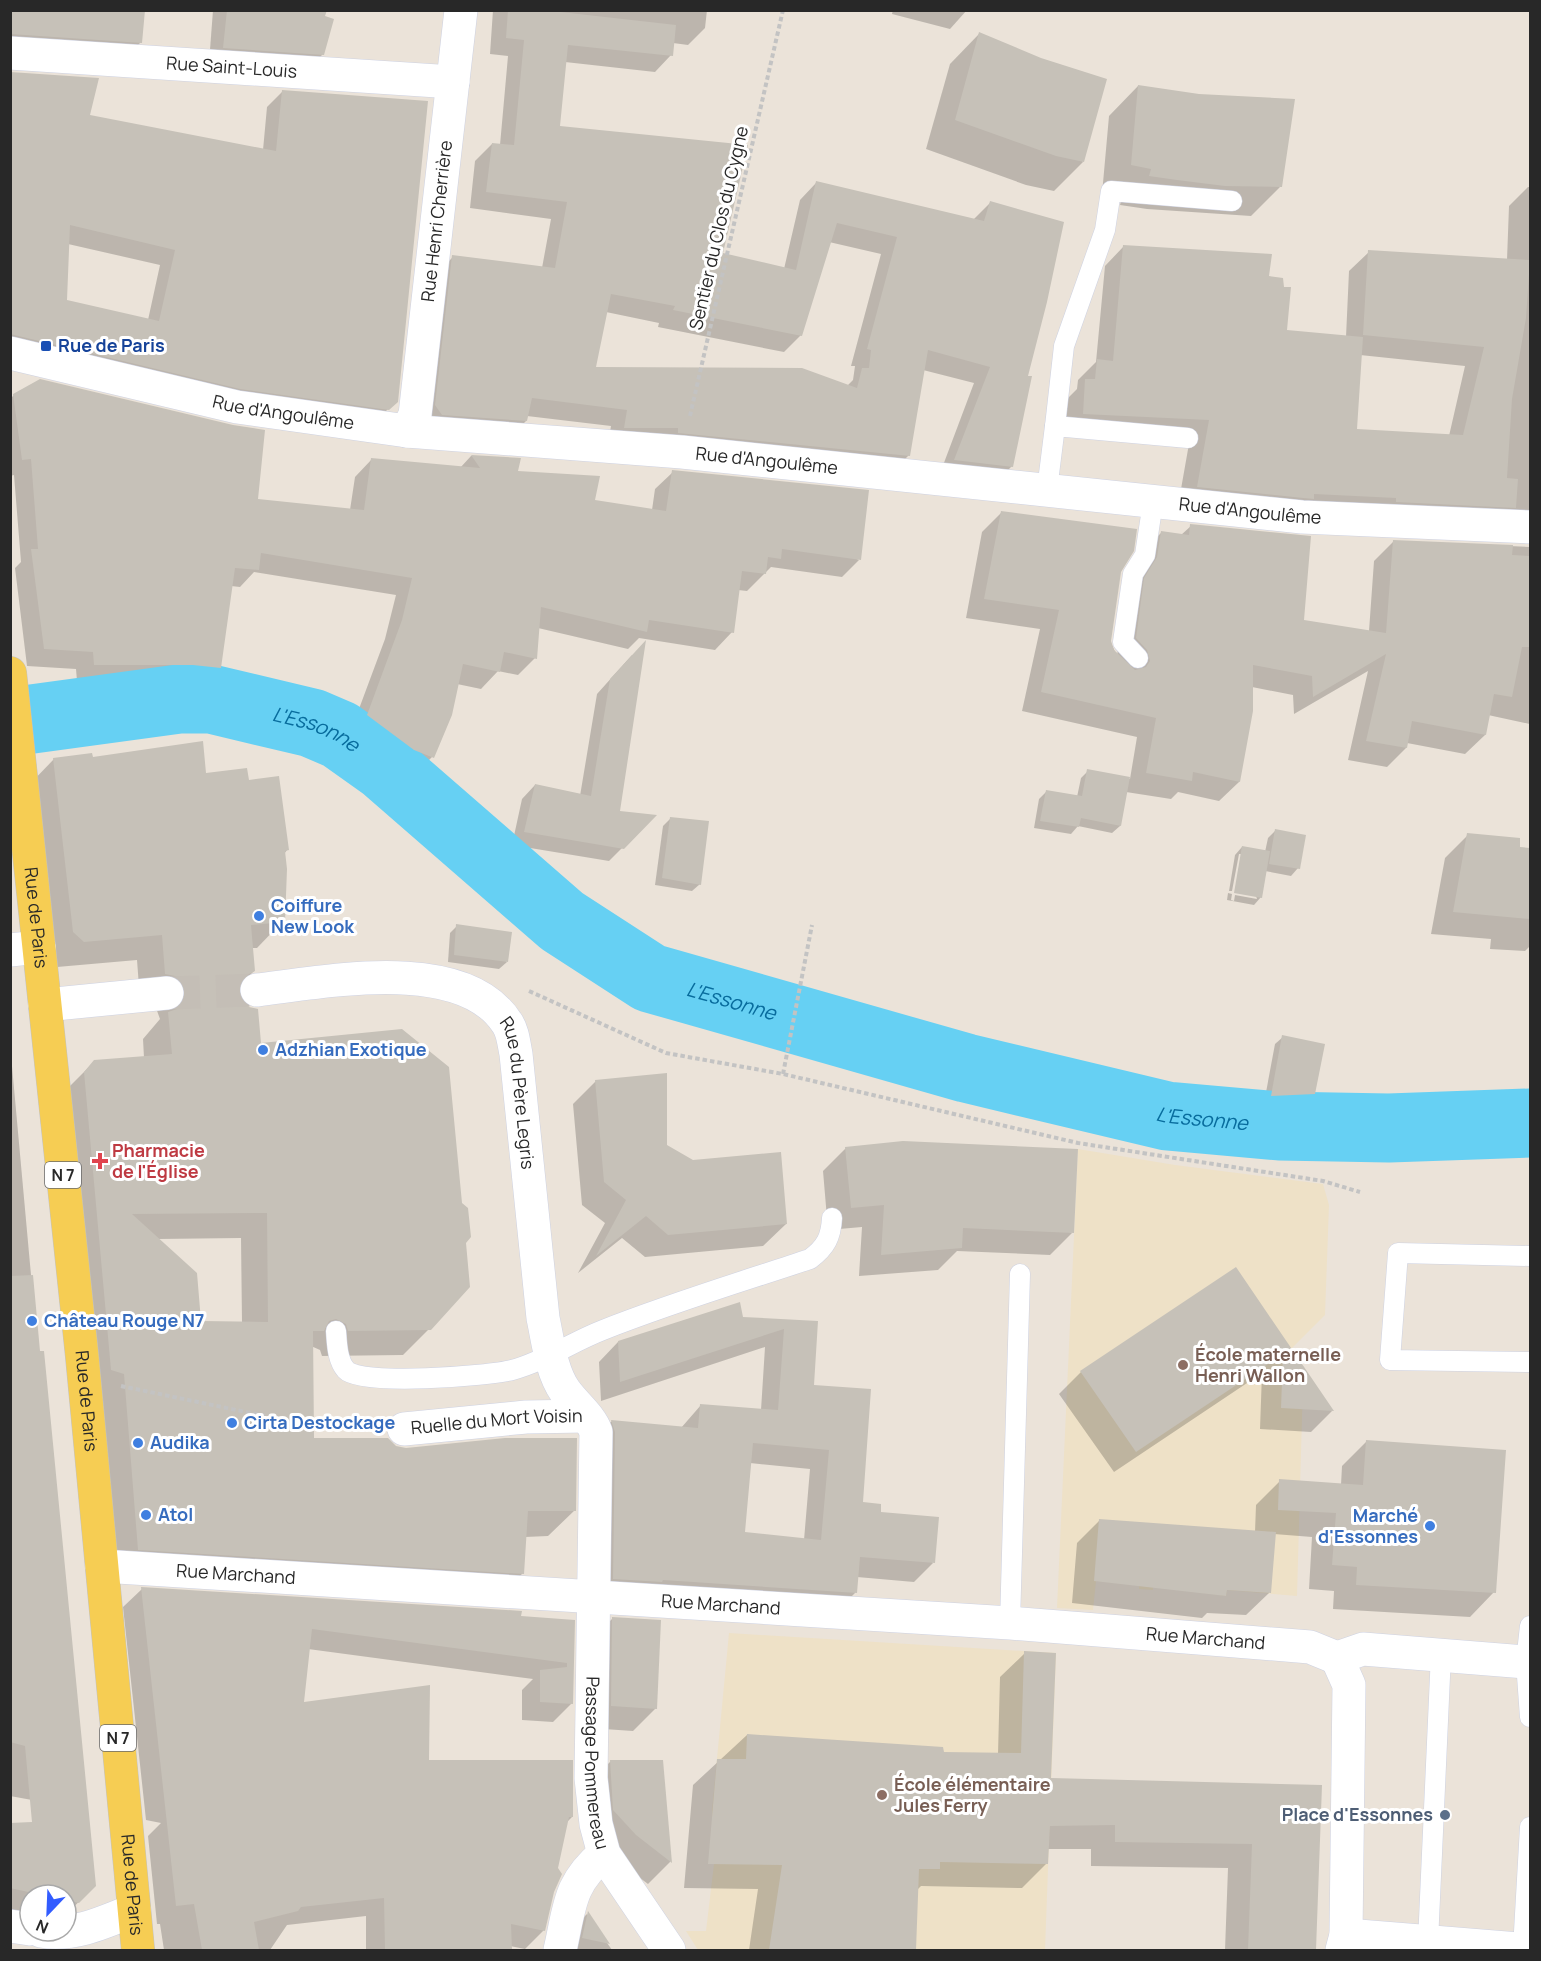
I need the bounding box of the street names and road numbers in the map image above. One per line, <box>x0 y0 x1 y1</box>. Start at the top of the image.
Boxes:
street label: Rue Saint-Louis <box>165 50 298 83</box>
street label: Sentier du Clos du Cygne <box>683 123 753 332</box>
street label: Rue Henri Cherrière <box>415 139 457 303</box>
street label: Rue d'Angoulême <box>210 389 356 434</box>
street label: Rue d'Angoulême <box>695 441 839 479</box>
street label: Rue d'Angoulême <box>1178 491 1322 529</box>
street label: Rue de Paris <box>20 866 54 969</box>
street label: Rue du Père Legris <box>495 1011 541 1170</box>
road number: N 7 <box>45 1162 81 1188</box>
street label: Rue de Paris <box>71 1349 104 1453</box>
street label: Ruelle du Mort Voisin <box>410 1403 583 1439</box>
street label: Rue Marchand <box>175 1558 296 1589</box>
street label: Rue Marchand <box>660 1588 781 1620</box>
street label: Rue Marchand <box>1145 1621 1266 1654</box>
street label: Passage Pommereau <box>579 1676 615 1852</box>
road number: N 7 <box>100 1725 136 1751</box>
street label: Rue de Paris <box>116 1833 150 1936</box>

